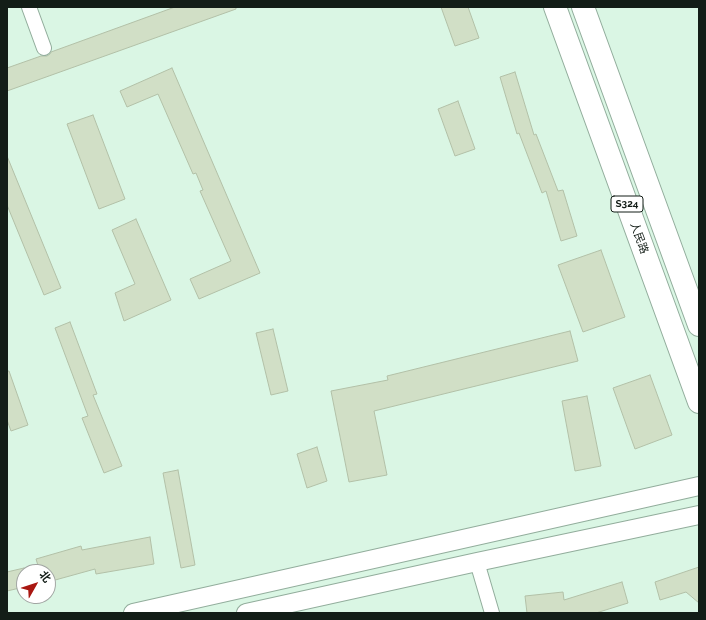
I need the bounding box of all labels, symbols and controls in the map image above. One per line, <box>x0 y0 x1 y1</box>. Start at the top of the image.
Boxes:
road number: S324 <box>611 196 643 212</box>
street label: 人民路 <box>627 220 651 256</box>
north arrow <box>16 564 56 604</box>
text: 北 <box>36 568 53 585</box>

